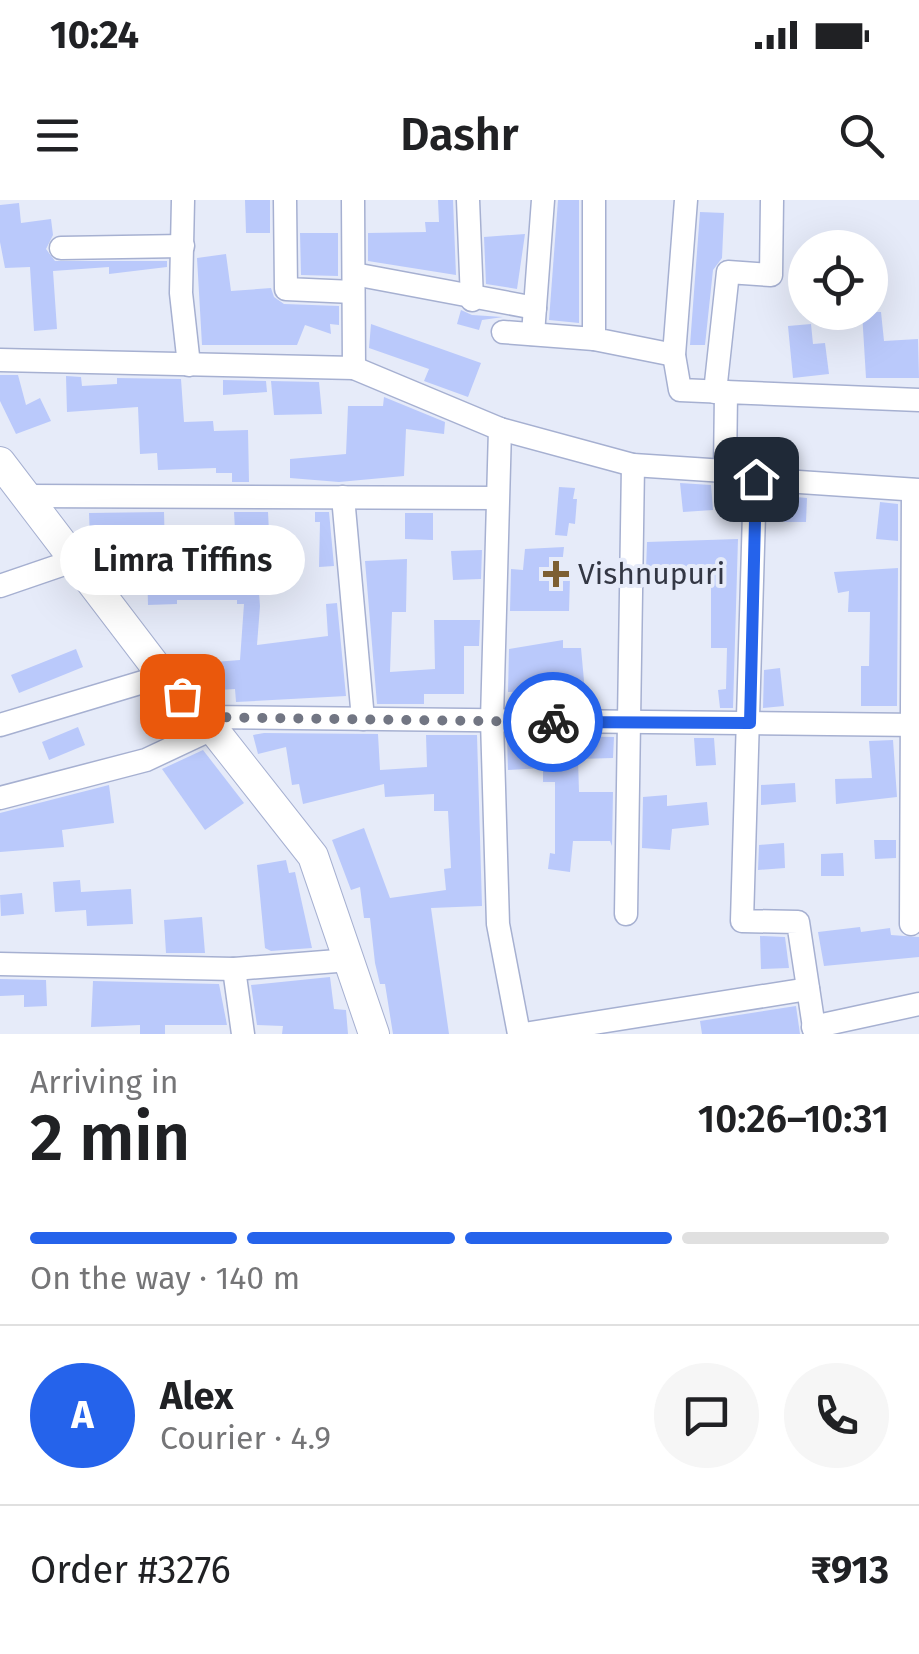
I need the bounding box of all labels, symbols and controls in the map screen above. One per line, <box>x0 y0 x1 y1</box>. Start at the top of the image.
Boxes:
text: 10:24 <box>50 12 139 58</box>
icon: menu <box>30 108 85 163</box>
text: Dashr <box>400 108 519 162</box>
icon: search <box>834 108 889 163</box>
map controls <box>788 230 888 330</box>
button: locate <box>788 230 888 330</box>
pin <box>714 437 799 522</box>
icon: home <box>729 452 784 507</box>
callout: Limra Tiffins <box>59 526 304 596</box>
text: Limra Tiffins <box>93 541 272 579</box>
place label: Vishnupuri <box>578 556 725 592</box>
marker: Vishnupuri <box>543 561 569 587</box>
pin <box>140 654 225 739</box>
icon: bag <box>155 669 210 724</box>
courier <box>503 672 603 772</box>
icon: bike <box>526 695 581 750</box>
text: Arriving in <box>30 1063 178 1101</box>
text: 10:26–10:31 <box>698 1096 889 1142</box>
text: 2 min <box>30 1099 190 1177</box>
text: On the way · 140 m <box>30 1259 300 1297</box>
button: chat <box>654 1363 759 1468</box>
button: phone <box>784 1363 889 1468</box>
text: Alex <box>160 1373 233 1419</box>
text: A <box>71 1392 94 1438</box>
text: Courier · 4.9 <box>160 1419 331 1457</box>
text: Order #3276 <box>30 1547 231 1593</box>
text: ₹913 <box>810 1547 889 1593</box>

